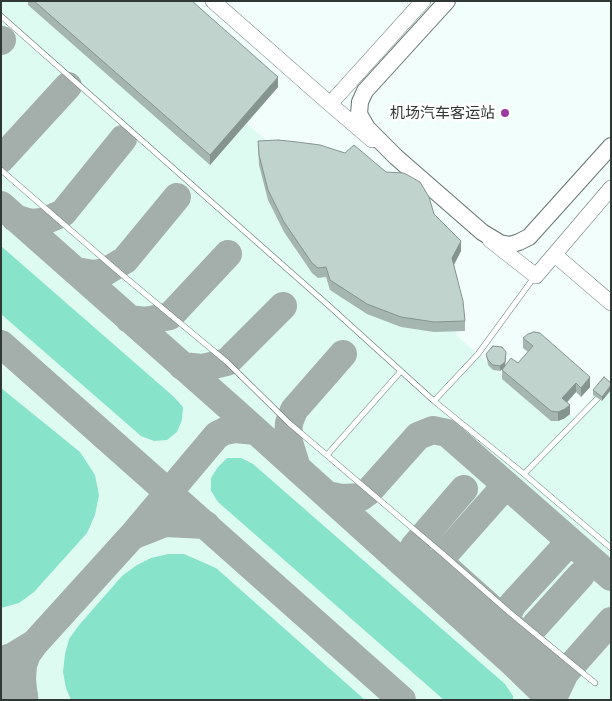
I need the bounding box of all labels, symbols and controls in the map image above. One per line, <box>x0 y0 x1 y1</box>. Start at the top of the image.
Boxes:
place label: 机场汽车客运站 <box>390 104 495 122</box>
marker: 机场汽车客运站 <box>499 107 511 119</box>

